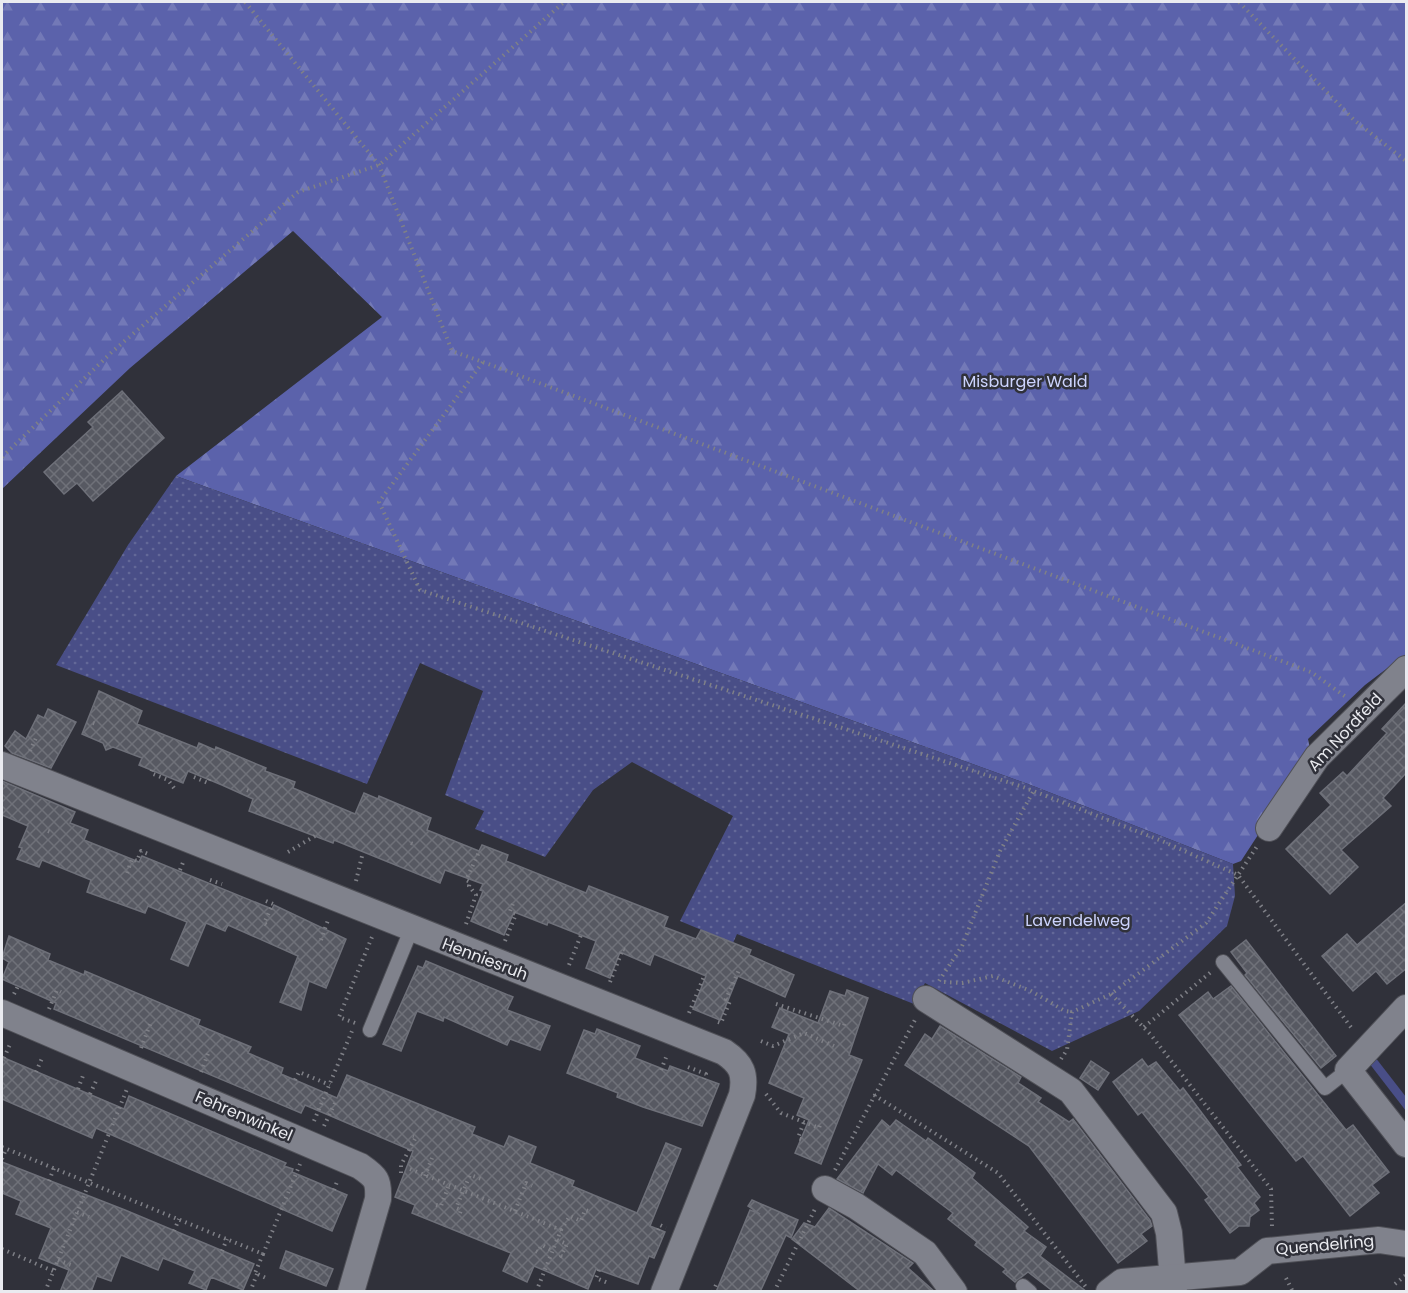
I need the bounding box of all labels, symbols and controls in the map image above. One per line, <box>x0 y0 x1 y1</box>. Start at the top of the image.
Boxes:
park label: Misburger Wald <box>962 370 1088 393</box>
street label: Am Nordfeld <box>1303 688 1387 776</box>
park label: Lavendelweg <box>1025 909 1131 932</box>
street label: Henniesruh <box>439 932 531 986</box>
street label: Fehrenwinkel <box>192 1085 296 1147</box>
street label: Quendelring <box>1275 1229 1375 1261</box>

